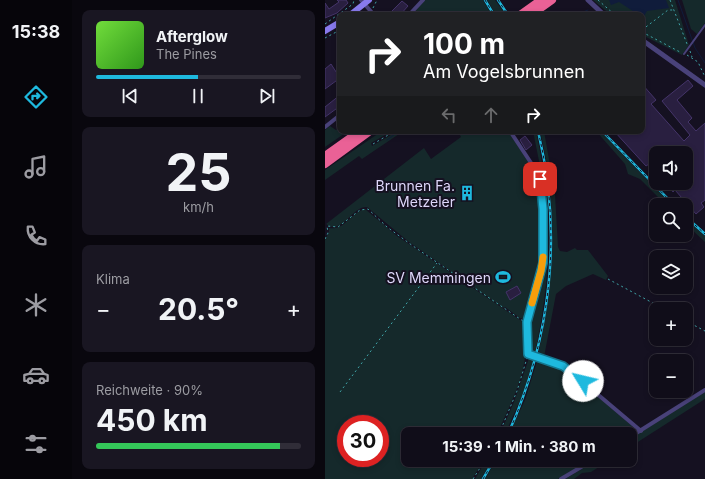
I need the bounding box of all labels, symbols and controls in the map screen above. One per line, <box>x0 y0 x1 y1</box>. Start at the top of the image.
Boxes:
text: 15:38 <box>12 21 60 42</box>
text: Afterglow <box>156 27 228 46</box>
text: 100 m <box>423 27 505 61</box>
icon: right <box>357 28 409 80</box>
text: The Pines <box>156 46 217 62</box>
text: Am Vogelsbrunnen <box>423 61 585 82</box>
icon: directions <box>22 83 50 111</box>
icon: previous <box>119 85 141 107</box>
icon: pause <box>187 85 209 107</box>
icon: next <box>256 85 278 107</box>
icon: left <box>438 104 460 126</box>
icon: ahead <box>480 104 502 126</box>
icon: right <box>522 104 544 126</box>
text: 25 <box>166 141 232 204</box>
map controls <box>649 146 693 398</box>
button: sound <box>649 146 693 190</box>
icon: music <box>22 153 50 181</box>
pin <box>523 162 557 196</box>
icon: arrive <box>529 168 551 190</box>
place label: Brunnen Fa. Metzeler <box>376 177 455 210</box>
building icon: Brunnen Fa. Metzeler <box>458 184 476 202</box>
button: search <box>649 198 693 242</box>
text: km/h <box>183 199 214 215</box>
icon: phone <box>22 222 50 250</box>
button: layers <box>649 250 693 294</box>
sports icon: SV Memmingen <box>494 268 512 286</box>
place label: SV Memmingen <box>386 269 491 286</box>
text: Klima <box>96 271 130 287</box>
icon: climate <box>22 291 50 319</box>
text: 20.5° <box>158 291 239 327</box>
text: − <box>96 296 111 322</box>
text: + <box>286 296 301 322</box>
button: + <box>649 302 693 346</box>
button: − <box>649 354 693 398</box>
position arrow <box>562 360 604 402</box>
icon: car <box>22 361 50 389</box>
text: Reichweite · 90% <box>96 382 203 398</box>
text: 450 km <box>96 402 208 438</box>
speed limit sign: 30 <box>337 415 389 467</box>
icon: filters <box>22 430 50 458</box>
text: 15:39 · 1 Min. · 380 m <box>442 437 596 456</box>

